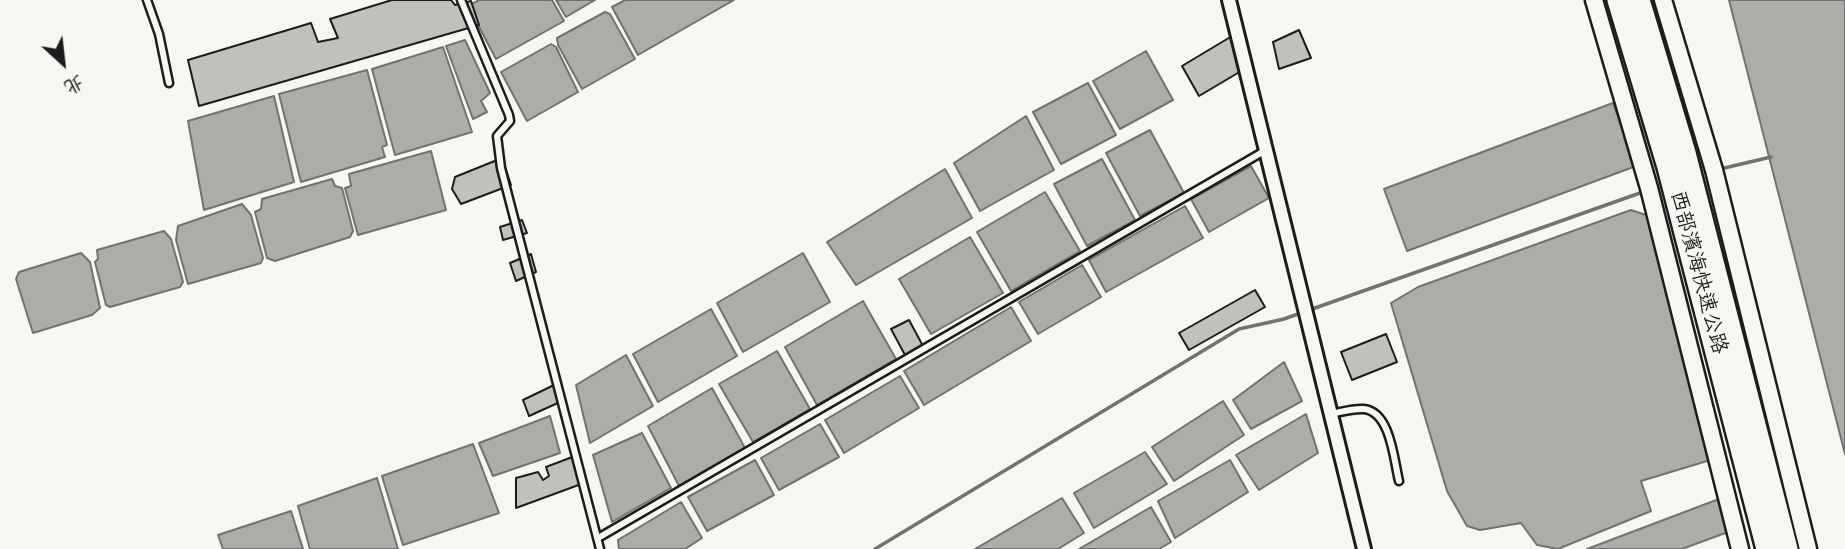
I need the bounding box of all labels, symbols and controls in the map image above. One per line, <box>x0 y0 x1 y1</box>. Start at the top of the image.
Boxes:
north arrow <box>28 28 98 98</box>
text: 北 <box>59 68 86 97</box>
street label: 西部濱海快速公路 <box>1662 189 1730 357</box>

